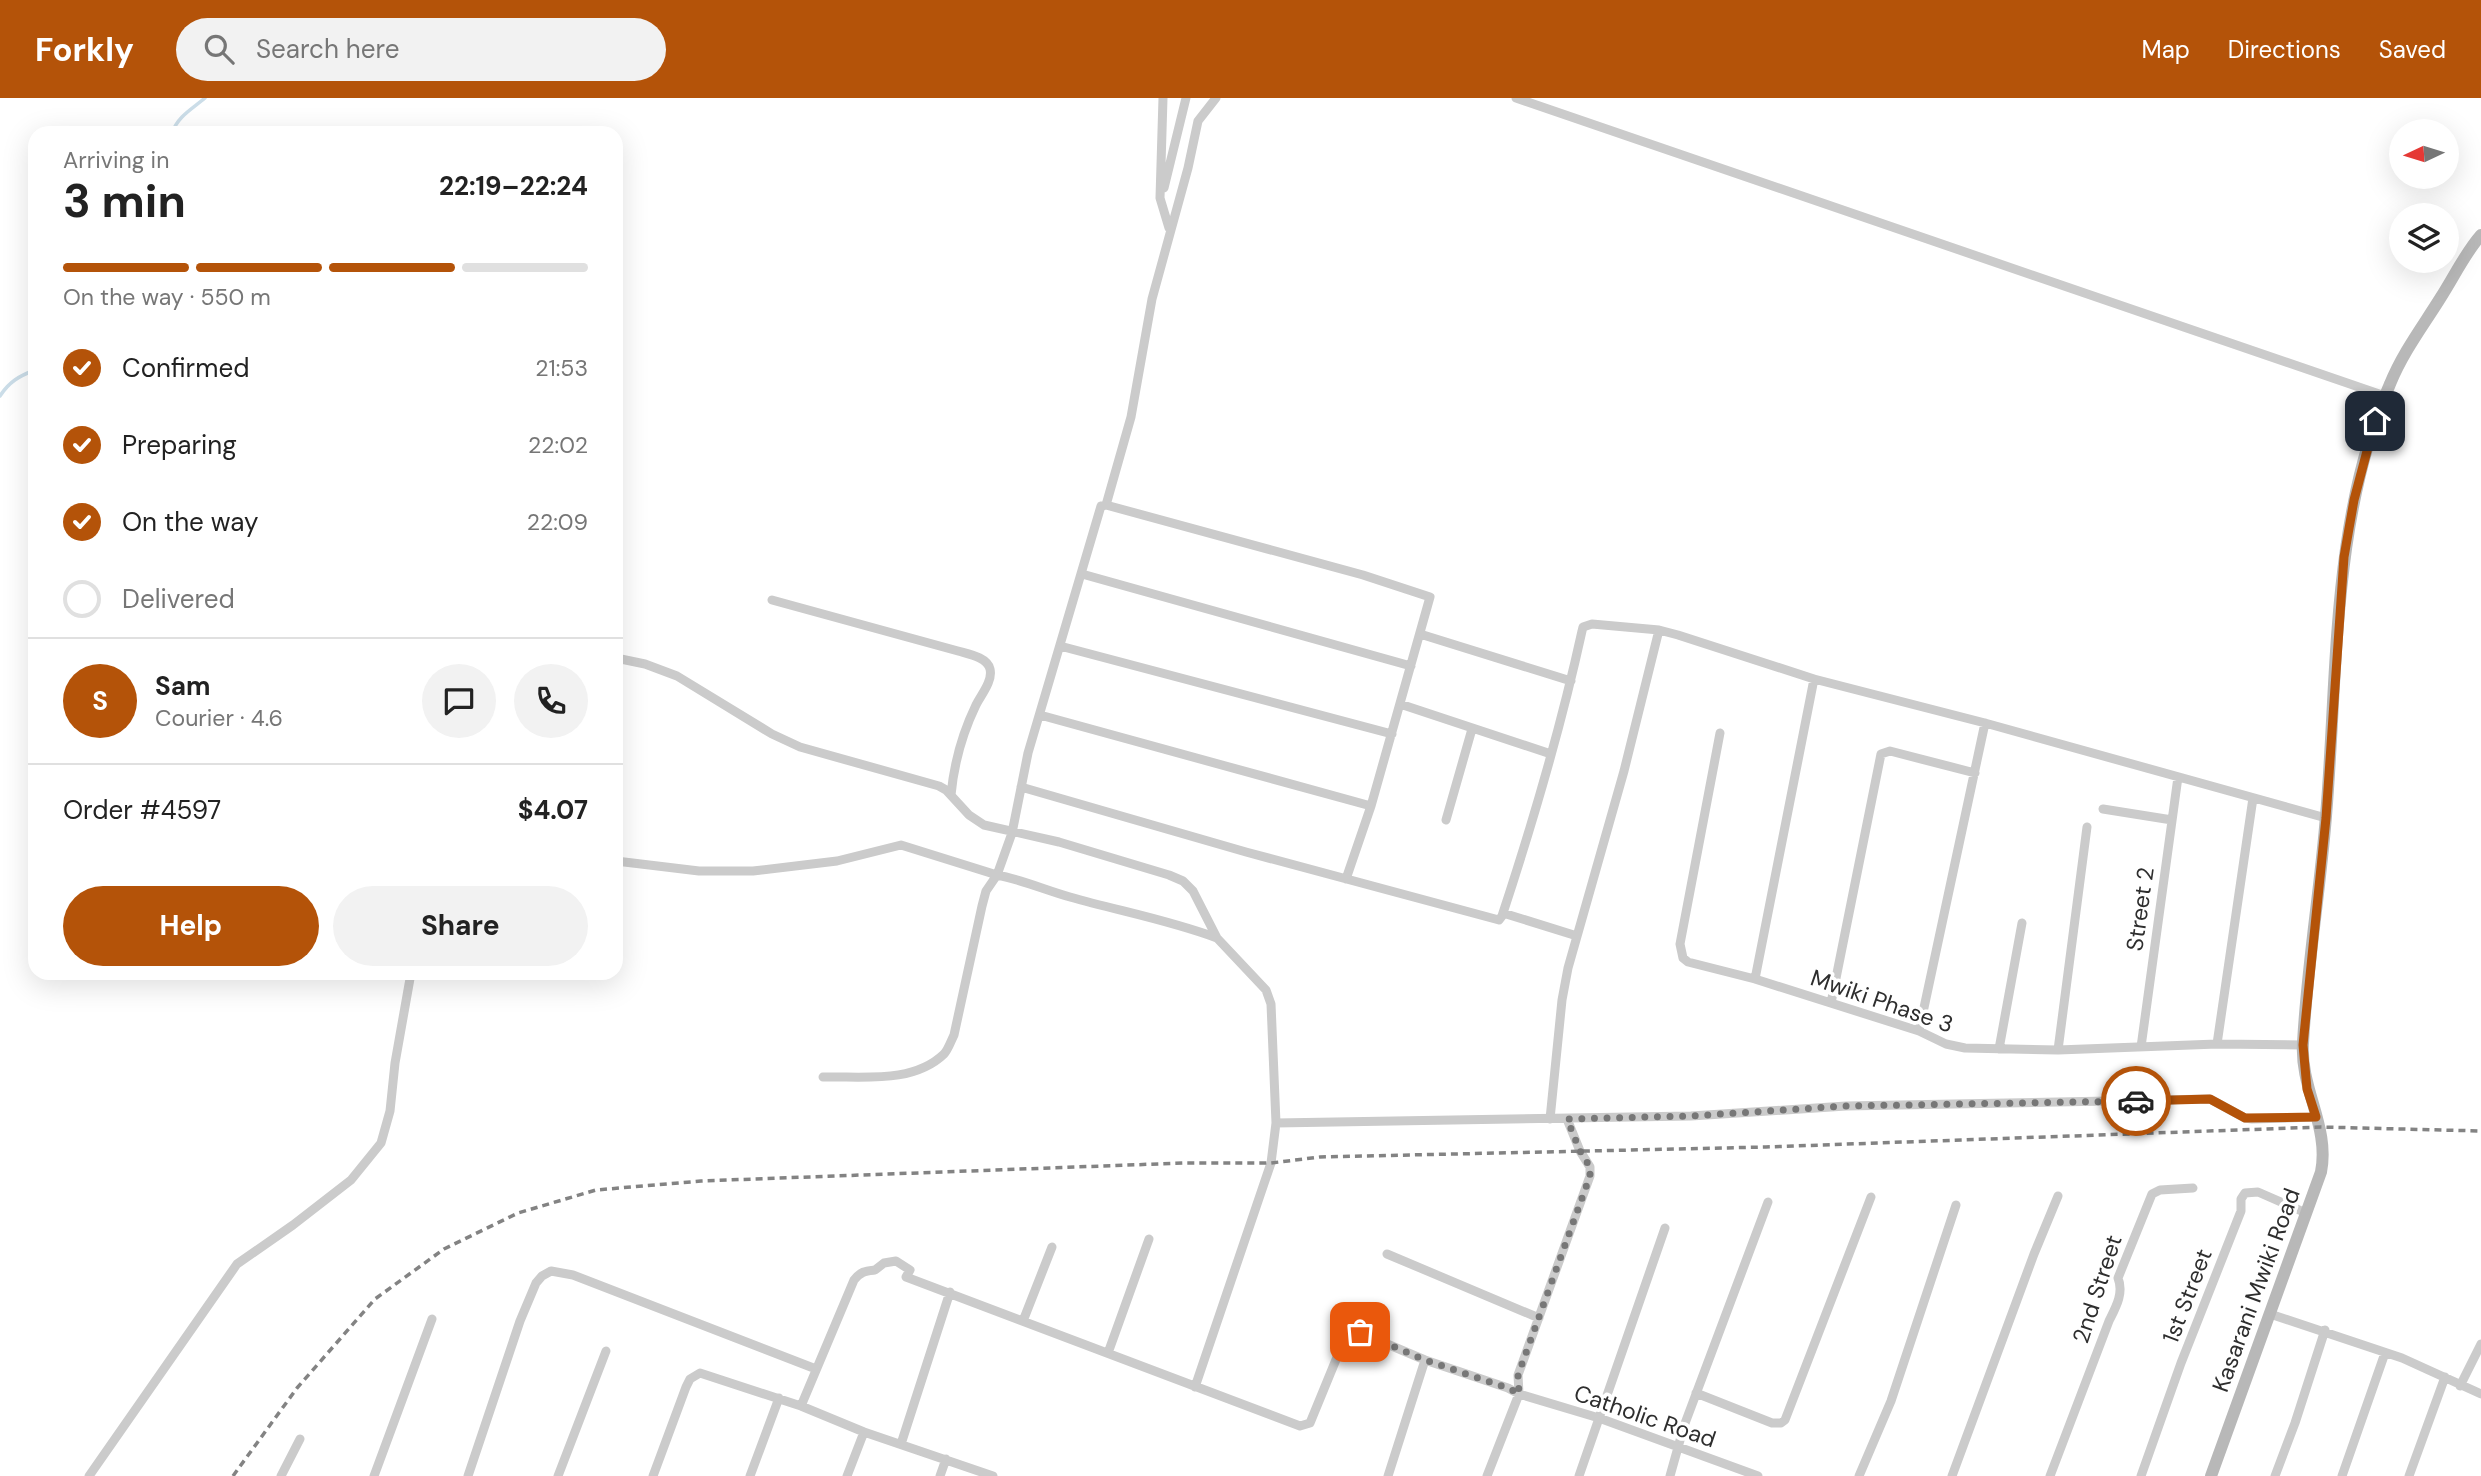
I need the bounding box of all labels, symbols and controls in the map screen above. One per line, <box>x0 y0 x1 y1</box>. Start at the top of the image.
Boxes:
search box <box>176 18 666 81</box>
text: Forkly <box>35 28 134 71</box>
icon: search <box>200 30 238 68</box>
text: Search here <box>256 32 399 66</box>
text: Map <box>2142 34 2190 65</box>
text: Directions <box>2228 34 2341 65</box>
text: Saved <box>2379 34 2446 65</box>
north arrow <box>2389 119 2459 189</box>
map controls <box>2389 119 2459 273</box>
text: Arriving in <box>63 145 169 175</box>
text: 22:19–22:24 <box>439 169 588 203</box>
text: 3 min <box>63 171 186 231</box>
button: layers <box>2389 203 2459 273</box>
text: On the way · 550 m <box>63 282 271 312</box>
icon: check <box>63 349 101 387</box>
text: Confirmed <box>122 351 249 385</box>
text: 21:53 <box>535 353 588 383</box>
pin <box>2345 391 2405 451</box>
icon: home <box>2356 402 2394 440</box>
icon: check <box>63 426 101 464</box>
text: Preparing <box>122 428 237 462</box>
text: 22:02 <box>528 430 588 460</box>
icon: check <box>63 503 101 541</box>
text: On the way <box>122 505 258 539</box>
text: 22:09 <box>527 507 588 537</box>
text: Delivered <box>122 582 235 616</box>
button: chat <box>422 664 496 738</box>
button: phone <box>514 664 588 738</box>
text: Sam <box>155 669 210 703</box>
text: S <box>92 684 108 718</box>
text: Courier · 4.6 <box>155 703 283 733</box>
text: Order #4597 <box>63 793 221 827</box>
text: $4.07 <box>518 793 588 827</box>
street label: Street 2 <box>2119 865 2161 953</box>
button: Help <box>63 886 319 966</box>
button: Share <box>333 886 588 966</box>
street label: Mwiki Phase 3 <box>1807 963 1957 1039</box>
courier <box>2101 1066 2171 1136</box>
icon: car <box>2117 1082 2155 1120</box>
street label: Kasarani Mwiki Road <box>2205 1184 2307 1396</box>
street label: 2nd Street <box>2065 1231 2129 1347</box>
street label: 1st Street <box>2155 1245 2219 1347</box>
pin <box>1330 1302 1390 1362</box>
icon: bag <box>1341 1313 1379 1351</box>
street label: Catholic Road <box>1570 1378 1720 1454</box>

